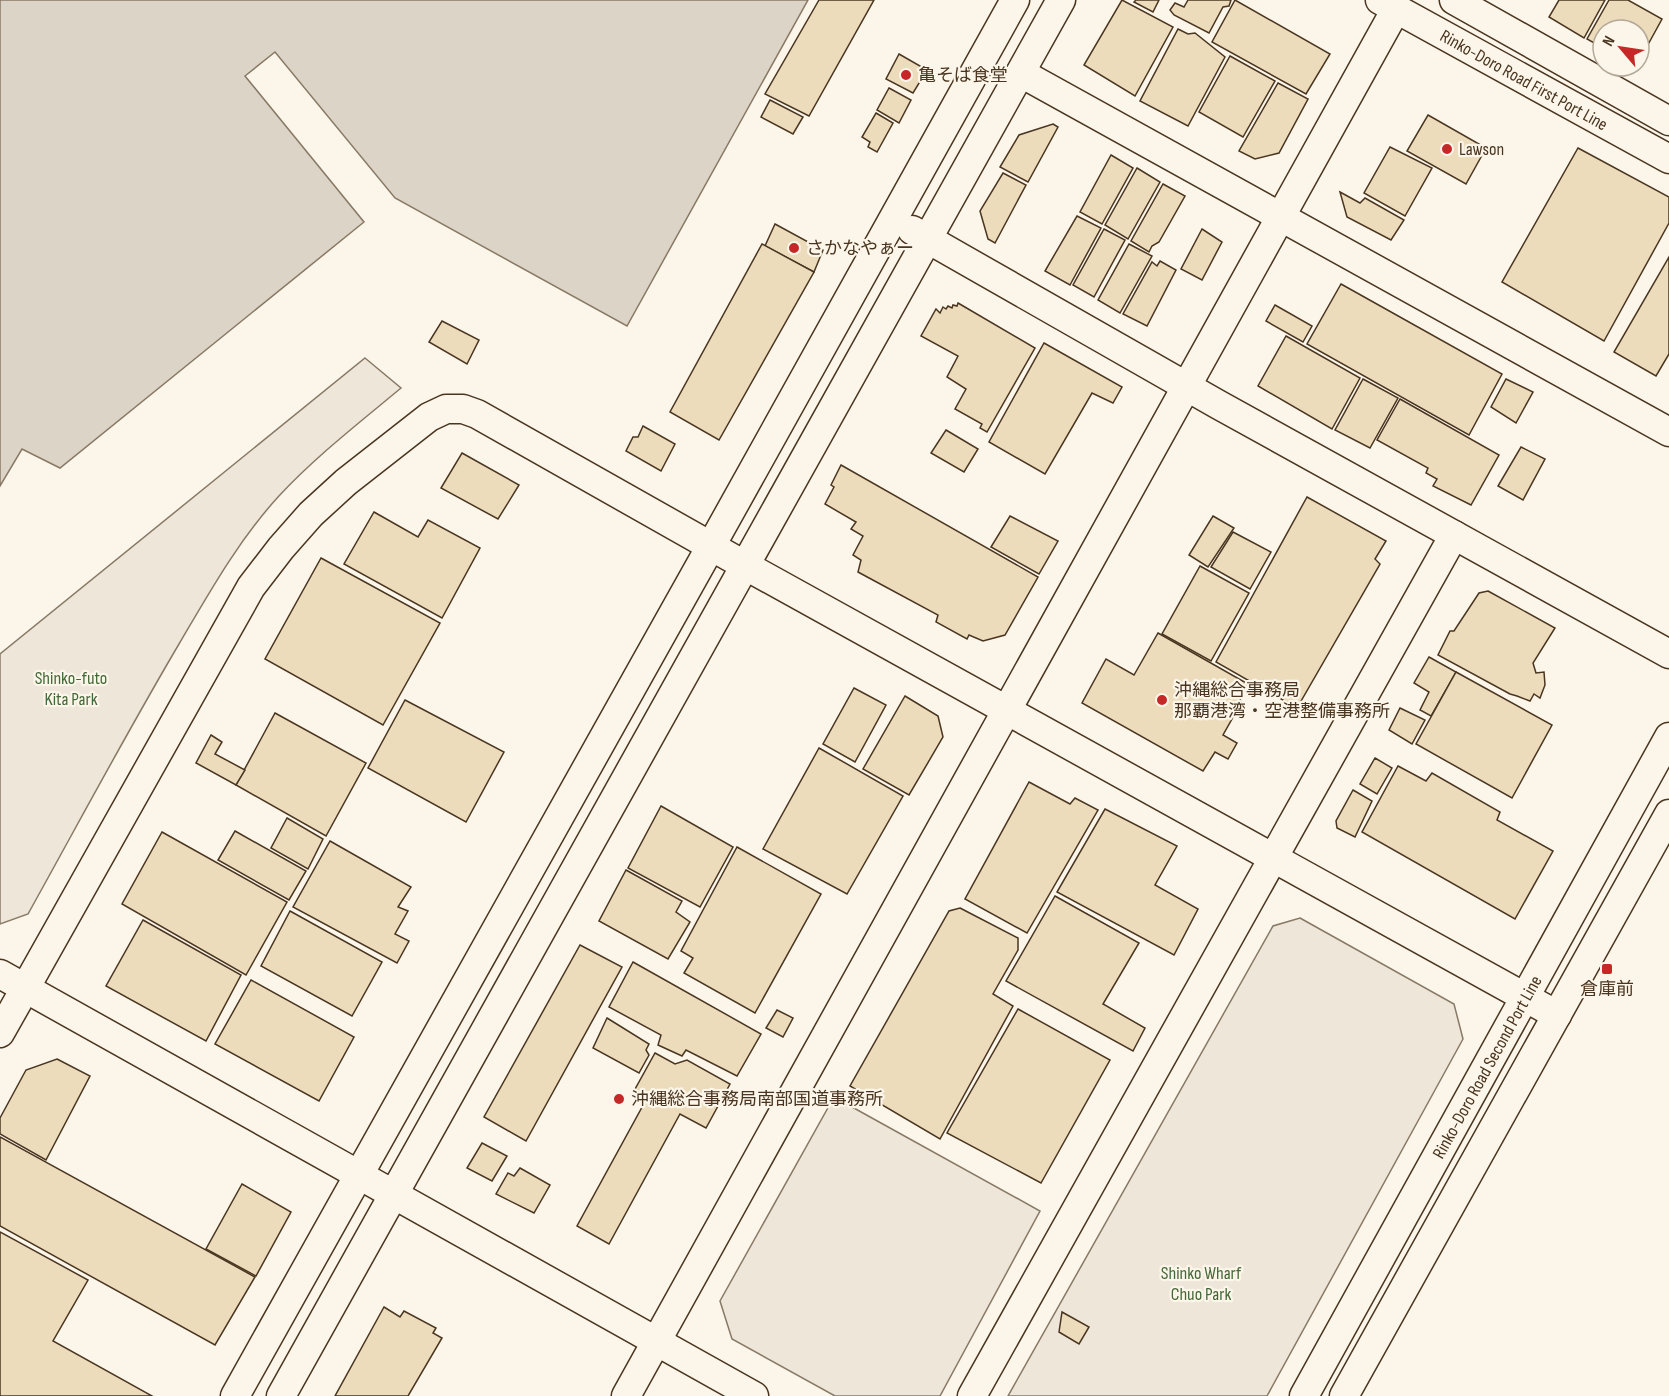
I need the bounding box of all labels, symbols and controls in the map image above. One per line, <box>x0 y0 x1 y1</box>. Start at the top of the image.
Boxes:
north arrow <box>1591 18 1651 78</box>
street label: Rinko-Doro Road First Port Line <box>1436 26 1611 135</box>
text: N <box>1599 33 1620 50</box>
place label: 亀そば食堂 <box>918 65 1008 86</box>
marker: 亀そば食堂 <box>899 68 913 82</box>
place label: Lawson <box>1459 139 1504 160</box>
marker: Lawson <box>1440 142 1454 156</box>
place label: さかなやぁー <box>806 238 914 259</box>
marker: さかなやぁー <box>787 241 801 255</box>
park label: Shinko-futo Kita Park <box>35 668 107 710</box>
place label: 沖縄総合事務局 那覇港湾・空港整備事務所 <box>1174 680 1390 722</box>
marker: 沖縄総合事務局 那覇港湾・空港整備事務所 <box>1155 693 1169 707</box>
marker: 倉庫前 <box>1600 962 1614 976</box>
street label: Rinko-Doro Road Second Port Line <box>1428 972 1547 1162</box>
place label: 倉庫前 <box>1580 979 1634 1000</box>
place label: 沖縄総合事務局南部国道事務所 <box>631 1089 883 1110</box>
marker: 沖縄総合事務局南部国道事務所 <box>612 1092 626 1106</box>
park label: Shinko Wharf Chuo Park <box>1161 1263 1242 1305</box>

